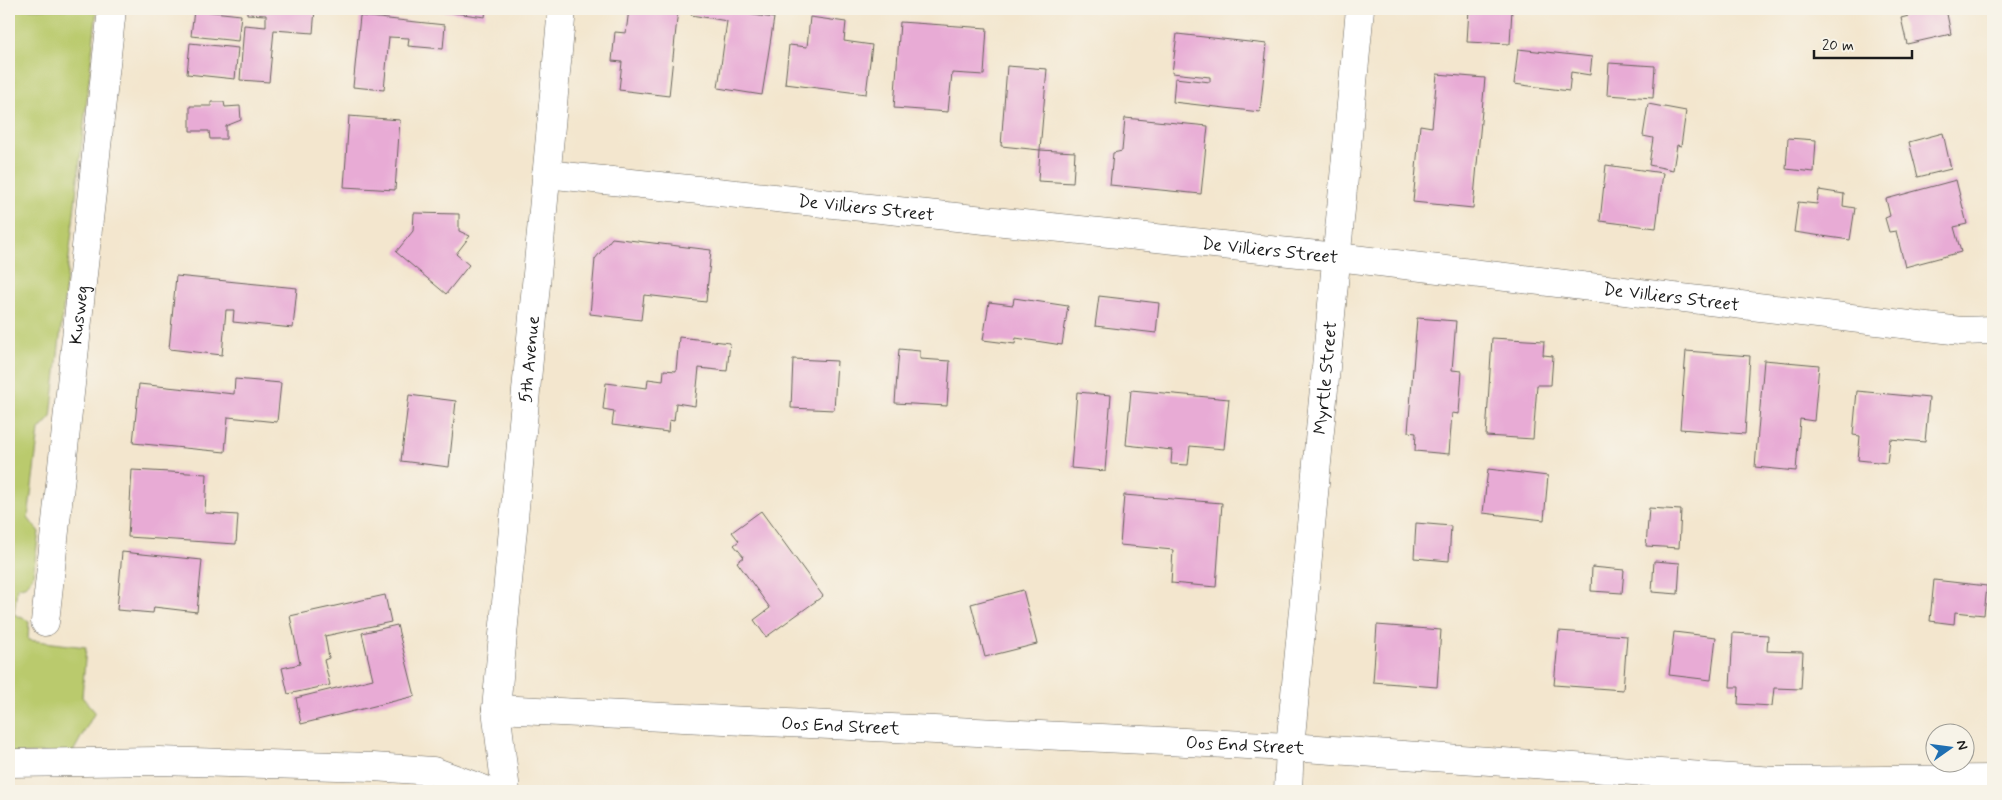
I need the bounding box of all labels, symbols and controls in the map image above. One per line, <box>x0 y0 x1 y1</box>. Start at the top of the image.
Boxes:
scale bar <box>1814 28 1912 60</box>
text: 20 m <box>1822 36 1854 56</box>
street label: De Villiers Street <box>797 190 935 228</box>
street label: De Villiers Street <box>1201 232 1339 270</box>
street label: De Villiers Street <box>1602 278 1741 318</box>
street label: Kusweg <box>64 284 95 346</box>
street label: 5th Avenue <box>514 315 546 404</box>
street label: Myrtle Street <box>1309 320 1343 436</box>
street label: Oos End Street <box>781 712 901 741</box>
north arrow <box>1924 722 1974 772</box>
street label: Oos End Street <box>1185 731 1306 761</box>
text: N <box>1952 738 1972 752</box>

